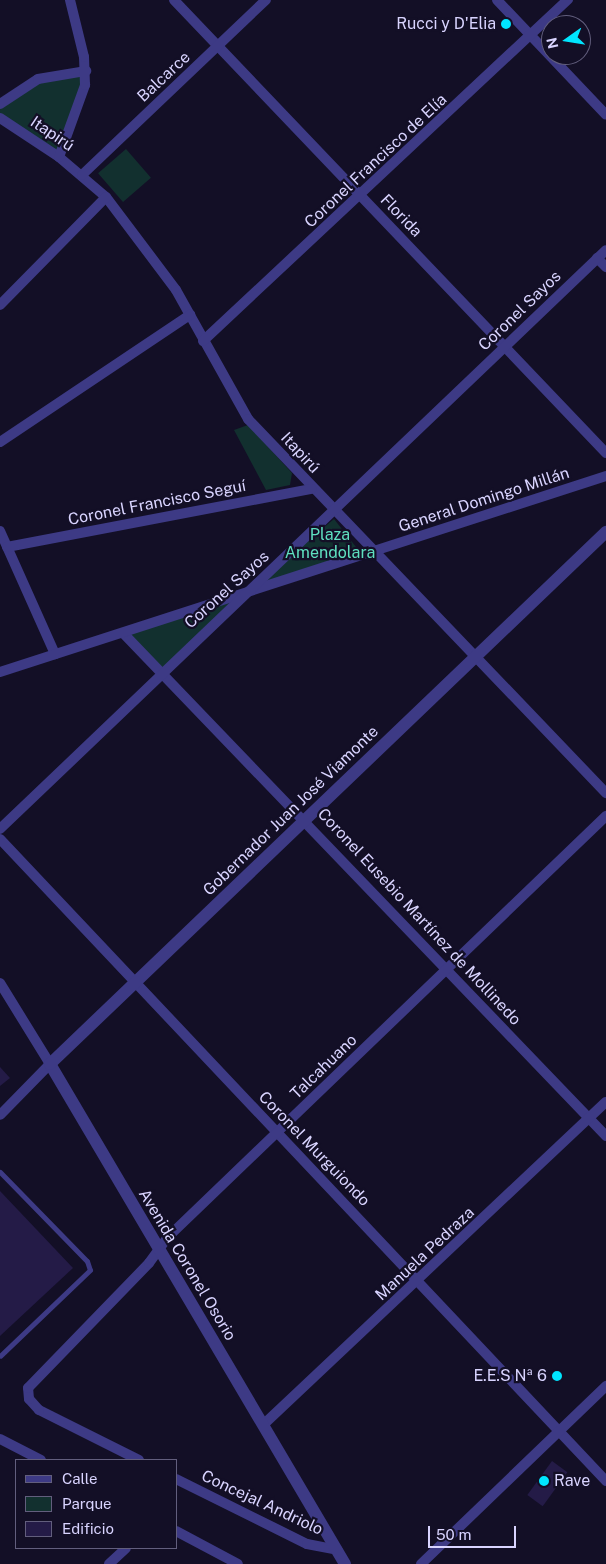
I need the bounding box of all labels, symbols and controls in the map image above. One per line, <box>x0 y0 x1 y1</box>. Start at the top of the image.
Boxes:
place label: Rucci y D'Elia <box>396 14 496 34</box>
north arrow <box>541 15 591 65</box>
marker: Rucci y D'Elia <box>500 18 512 30</box>
text: N <box>543 36 561 50</box>
street label: Balcarce <box>134 48 194 106</box>
street label: Coronel Francisco de Elía <box>301 90 451 232</box>
street label: Itapirú <box>26 112 78 156</box>
street label: Florida <box>376 191 426 241</box>
street label: Coronel Sayos <box>475 267 565 355</box>
street label: Itapirú <box>276 429 324 477</box>
street label: General Domingo Millán <box>396 463 572 537</box>
street label: Coronel Francisco Seguí <box>66 476 248 530</box>
park label: Plaza Amendolara <box>285 525 375 563</box>
street label: Coronel Sayos <box>181 547 273 633</box>
street label: Gobernador Juan José Viamonte <box>199 722 383 900</box>
street label: Coronel Eusebio Martínez de Mollinedo <box>313 804 525 1030</box>
street label: Talcahuano <box>287 1031 361 1103</box>
street label: Coronel Murguiondo <box>254 1088 374 1210</box>
street label: Avenida Coronel Osorio <box>134 1186 240 1344</box>
street label: Manuela Pedraza <box>372 1203 478 1305</box>
place label: E.E.S Nª 6 <box>474 1366 547 1386</box>
marker: E.E.S Nª 6 <box>551 1370 563 1382</box>
legend <box>15 1459 178 1549</box>
street label: Concejal Andriolo <box>198 1466 326 1540</box>
text: Calle <box>62 1470 98 1487</box>
place label: Rave <box>554 1471 590 1491</box>
marker: Rave <box>538 1475 550 1487</box>
text: Parque <box>62 1495 112 1512</box>
scale bar <box>431 1516 518 1548</box>
text: Edificio <box>62 1520 114 1537</box>
text: 50 m <box>436 1526 471 1543</box>

